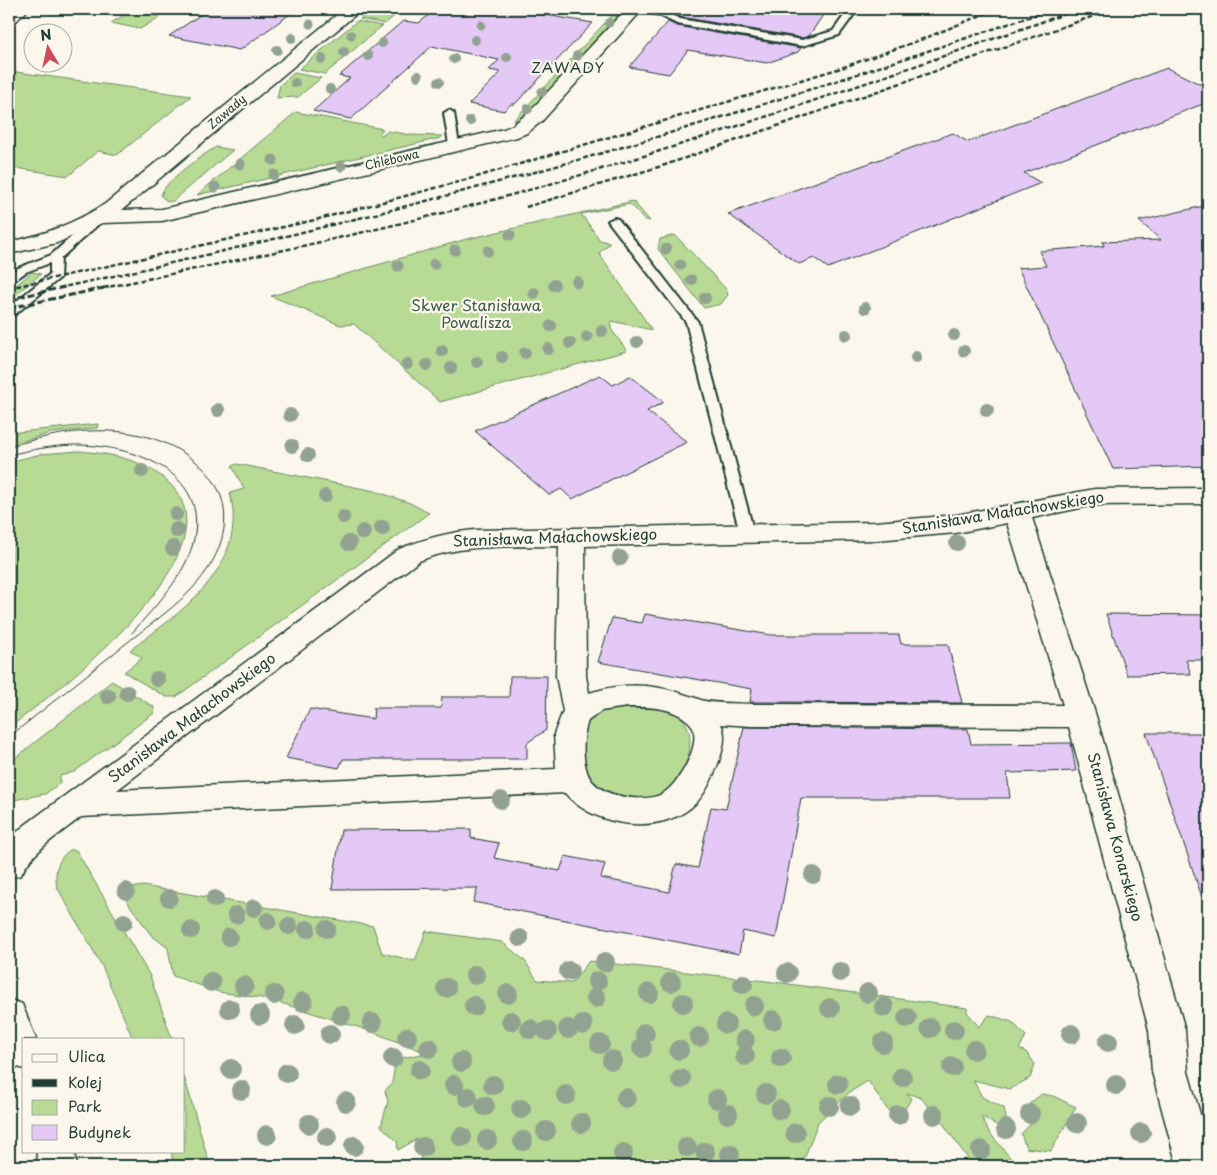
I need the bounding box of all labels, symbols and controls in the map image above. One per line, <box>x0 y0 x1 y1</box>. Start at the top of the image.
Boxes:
north arrow <box>22 22 72 72</box>
text: N <box>39 23 53 46</box>
district label: ZAWADY <box>531 55 605 78</box>
street label: Zawady <box>203 90 250 133</box>
street label: Chlebowa <box>363 144 421 174</box>
park label: Skwer Stanisława Powalisza <box>411 293 542 333</box>
street label: Stanisława Małachowskiego <box>900 484 1106 539</box>
street label: Stanisława Małachowskiego <box>452 521 658 552</box>
street label: Stanisława Małachowskiego <box>103 646 280 788</box>
street label: Stanisława Konarskiego <box>1083 749 1150 924</box>
legend <box>22 1038 185 1152</box>
text: Ulica <box>68 1044 106 1067</box>
text: Kolej <box>68 1070 102 1093</box>
text: Park <box>68 1094 102 1117</box>
text: Budynek <box>68 1120 131 1143</box>

